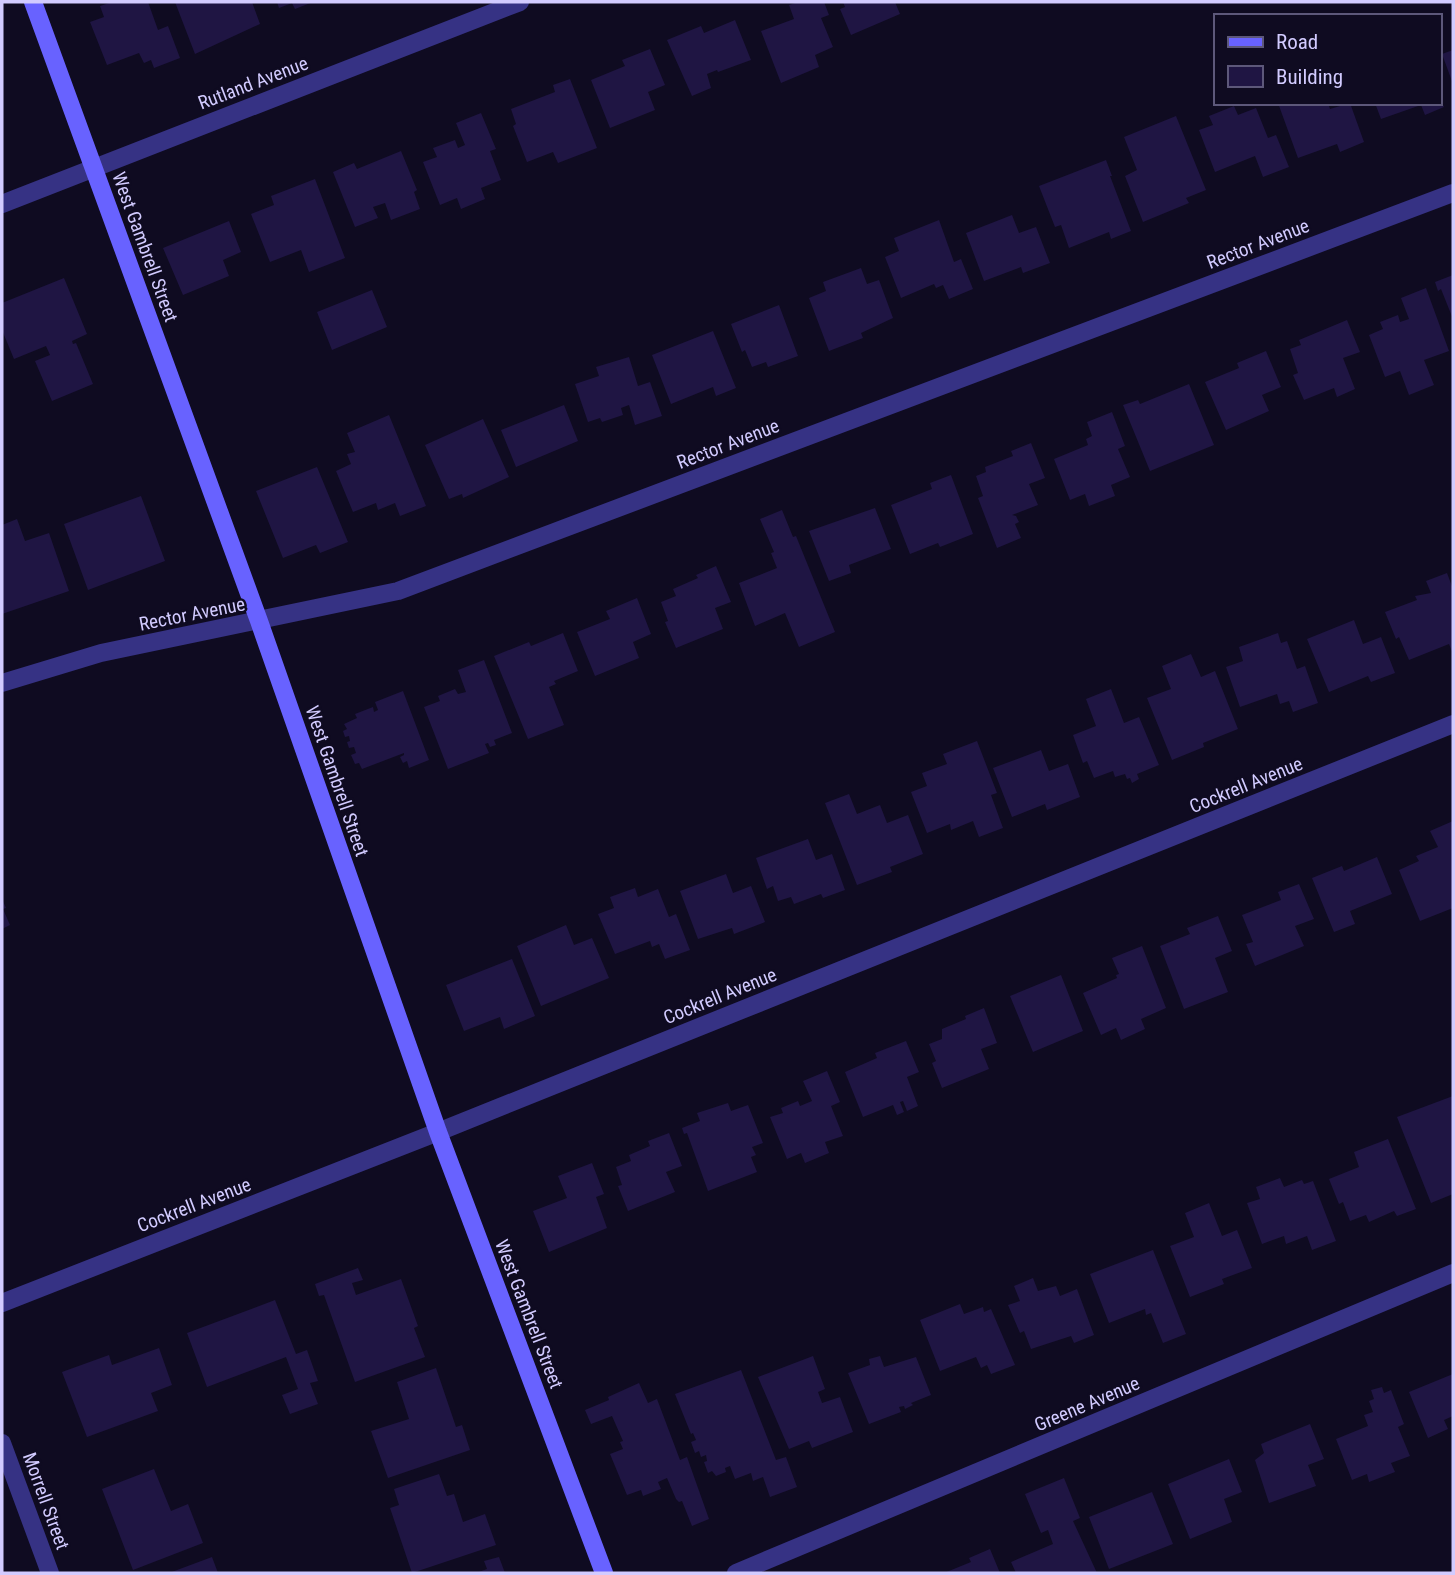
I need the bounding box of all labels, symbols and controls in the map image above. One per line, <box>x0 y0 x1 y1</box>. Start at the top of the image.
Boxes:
legend <box>1214 14 1441 105</box>
text: Road <box>1276 30 1318 54</box>
street label: Rutland Avenue <box>195 51 311 115</box>
text: Building <box>1276 65 1343 89</box>
street label: West Gambrell Street <box>107 169 183 325</box>
street label: Rector Avenue <box>1204 214 1312 274</box>
street label: Rector Avenue <box>674 414 782 474</box>
street label: Rector Avenue <box>137 592 247 636</box>
street label: West Gambrell Street <box>300 703 374 859</box>
street label: Cockrell Avenue <box>1186 752 1306 818</box>
street label: Cockrell Avenue <box>660 963 780 1029</box>
street label: Cockrell Avenue <box>134 1173 254 1237</box>
street label: West Gambrell Street <box>490 1236 568 1392</box>
street label: Greene Avenue <box>1031 1372 1143 1436</box>
street label: Morrell Street <box>18 1449 74 1553</box>

